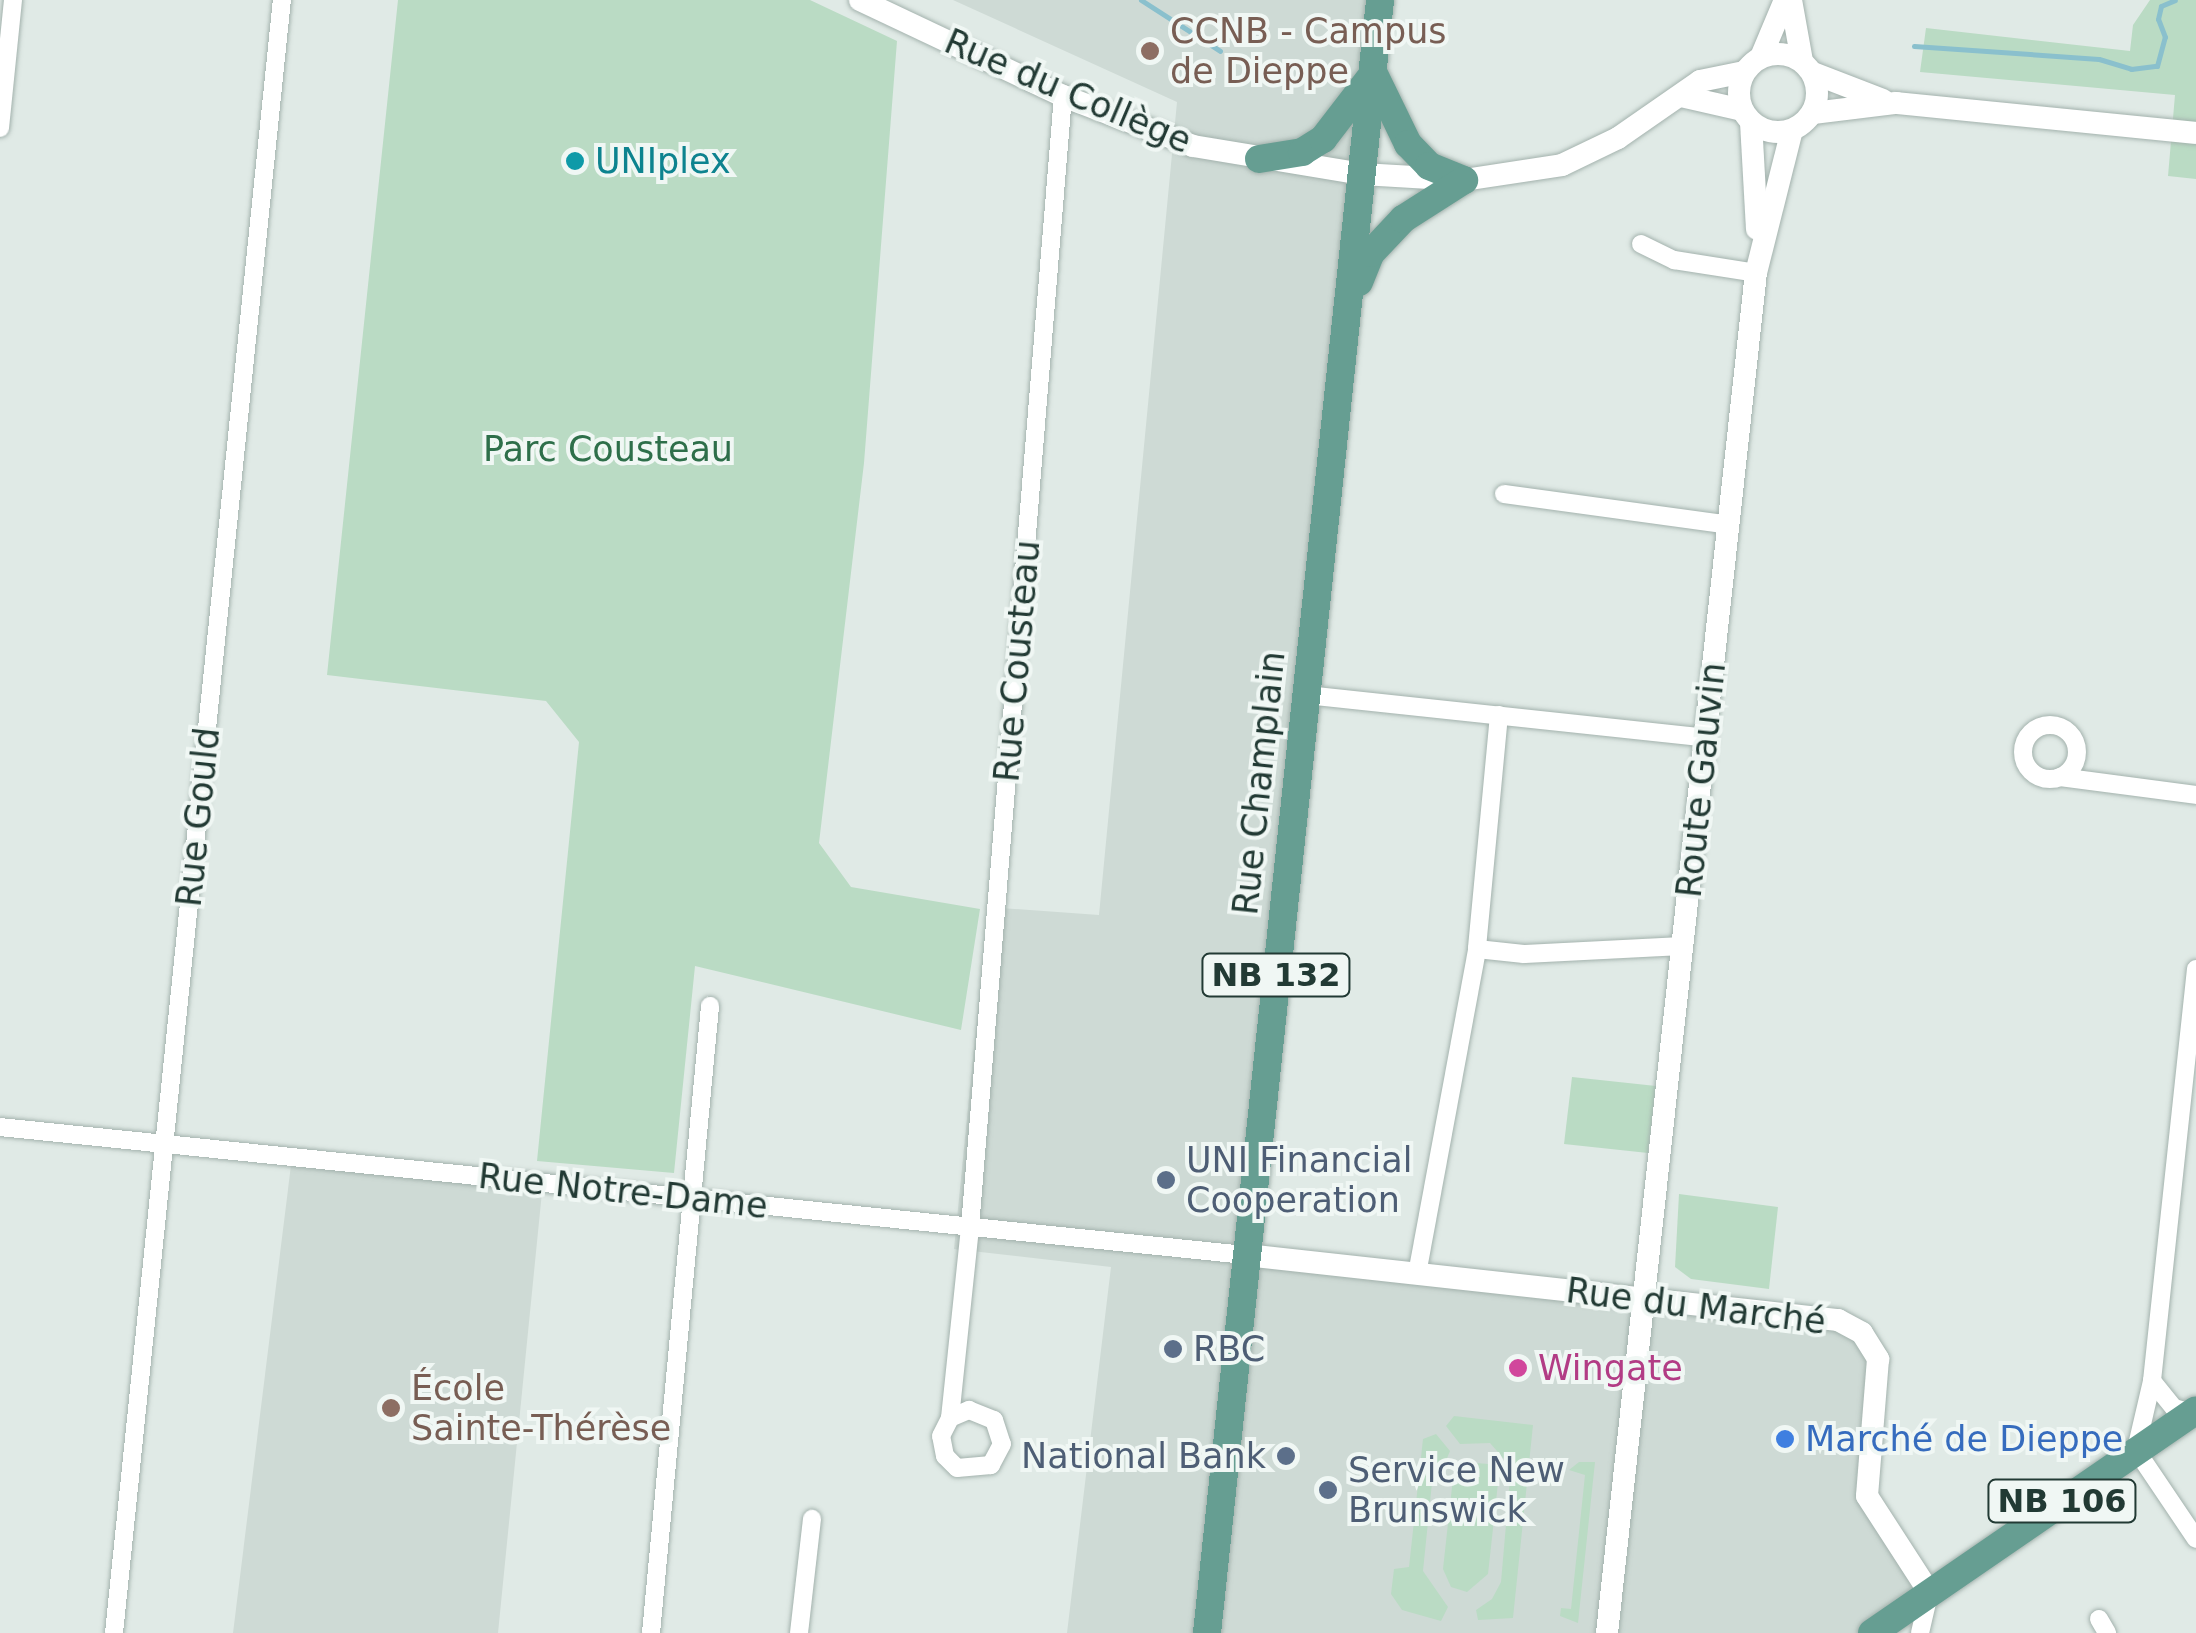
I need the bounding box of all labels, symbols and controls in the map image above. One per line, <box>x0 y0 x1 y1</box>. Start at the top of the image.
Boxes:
place label: CCNB - Campus de Dieppe <box>1170 10 1447 92</box>
street label: Rue du Collège <box>938 20 1198 162</box>
marker: CCNB - Campus de Dieppe <box>1139 40 1161 62</box>
place label: UNIplex <box>595 140 731 182</box>
marker: UNIplex <box>564 150 586 172</box>
park label: Parc Cousteau <box>483 428 733 470</box>
street label: Rue Cousteau <box>986 538 1048 784</box>
street label: Rue Champlain <box>1224 649 1294 917</box>
street label: Route Gauvin <box>1668 660 1734 900</box>
street label: Rue Gould <box>168 725 228 909</box>
road number: NB 132 <box>1201 948 1351 1002</box>
place label: UNI Financial Cooperation <box>1186 1139 1413 1221</box>
street label: Rue Notre-Dame <box>476 1155 770 1227</box>
marker: UNI Financial Cooperation <box>1155 1169 1177 1191</box>
street label: Rue du Marché <box>1564 1269 1828 1343</box>
place label: RBC <box>1193 1328 1265 1370</box>
marker: RBC <box>1162 1338 1184 1360</box>
place label: Wingate <box>1538 1347 1683 1389</box>
marker: Wingate <box>1507 1357 1529 1379</box>
place label: École Sainte-Thérèse <box>411 1367 671 1449</box>
marker: École Sainte-Thérèse <box>380 1397 402 1419</box>
place label: Marché de Dieppe <box>1805 1418 2123 1460</box>
marker: Marché de Dieppe <box>1774 1428 1796 1450</box>
place label: National Bank <box>1021 1435 1266 1477</box>
marker: National Bank <box>1275 1445 1297 1467</box>
place label: Service New Brunswick <box>1348 1449 1565 1531</box>
road number: NB 106 <box>1987 1474 2137 1528</box>
marker: Service New Brunswick <box>1317 1479 1339 1501</box>

